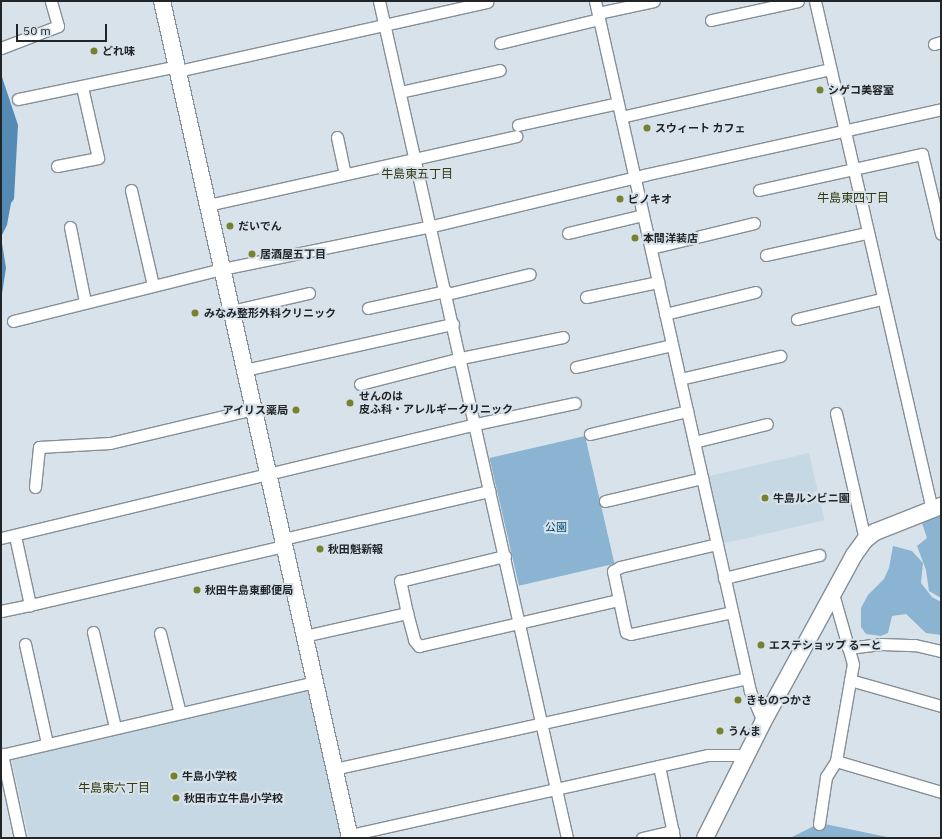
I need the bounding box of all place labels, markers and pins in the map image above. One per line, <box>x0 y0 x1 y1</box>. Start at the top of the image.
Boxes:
place label: どれ味 <box>102 44 135 58</box>
marker: どれ味 <box>89 46 99 56</box>
place label: シゲコ美容室 <box>828 83 894 97</box>
marker: シゲコ美容室 <box>815 85 825 95</box>
place label: スウィート カフェ <box>655 121 746 135</box>
marker: スウィート カフェ <box>642 123 652 133</box>
place label: ピノキオ <box>628 192 672 206</box>
marker: ピノキオ <box>615 194 625 204</box>
place label: だいでん <box>238 219 282 233</box>
marker: だいでん <box>225 221 235 231</box>
place label: 本間洋装店 <box>643 231 698 245</box>
marker: 本間洋装店 <box>630 233 640 243</box>
place label: 居酒屋五丁目 <box>260 247 326 261</box>
marker: 居酒屋五丁目 <box>247 249 257 259</box>
place label: みなみ整形外科クリニック <box>204 306 336 320</box>
marker: みなみ整形外科クリニック <box>189 307 201 319</box>
place label: せんのは 皮ふ科・アレルギークリニック <box>359 390 513 416</box>
marker: せんのは 皮ふ科・アレルギークリニック <box>344 397 356 409</box>
place label: アイリス薬局 <box>222 403 288 417</box>
marker: アイリス薬局 <box>291 405 301 415</box>
place label: 牛島ルンビニ園 <box>773 491 850 505</box>
marker: 牛島ルンビニ園 <box>760 493 770 503</box>
place label: 秋田魁新報 <box>328 542 383 556</box>
marker: 秋田魁新報 <box>315 544 325 554</box>
place label: 秋田牛島東郵便局 <box>205 583 293 597</box>
marker: 秋田牛島東郵便局 <box>192 585 202 595</box>
place label: エステショップ るーと <box>769 638 882 652</box>
marker: エステショップ るーと <box>756 640 766 650</box>
place label: きものつかさ <box>746 693 812 707</box>
marker: きものつかさ <box>733 695 743 705</box>
place label: うんま <box>728 724 761 738</box>
marker: うんま <box>715 726 725 736</box>
place label: 牛島小学校 <box>182 769 237 783</box>
marker: 牛島小学校 <box>169 771 179 781</box>
place label: 秋田市立牛島小学校 <box>184 791 283 805</box>
marker: 秋田市立牛島小学校 <box>171 793 181 803</box>

